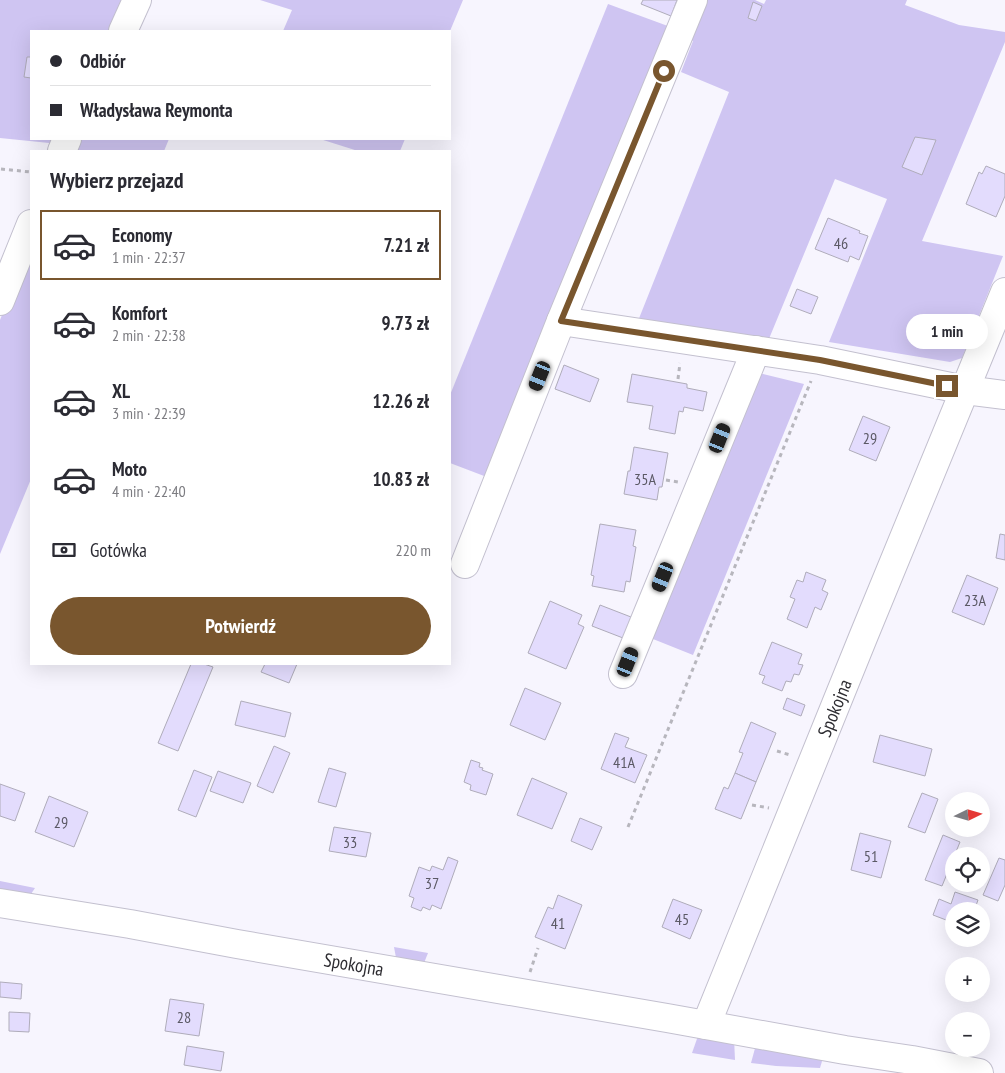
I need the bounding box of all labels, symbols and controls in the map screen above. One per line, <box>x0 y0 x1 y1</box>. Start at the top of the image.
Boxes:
text: Odbiór <box>80 49 126 73</box>
route start <box>653 60 675 82</box>
text: Władysława Reymonta <box>80 98 233 122</box>
text: Wybierz przejazd <box>50 166 184 194</box>
icon: car <box>52 223 97 268</box>
text: Economy <box>112 223 172 247</box>
text: 7.21 zł <box>383 233 429 257</box>
house number: 46 <box>834 233 848 253</box>
text: 1 min · 22:37 <box>112 247 186 267</box>
icon: car <box>52 301 97 346</box>
text: Komfort <box>112 301 167 325</box>
text: 9.73 zł <box>382 311 429 335</box>
callout: 1 min <box>906 314 988 348</box>
text: 1 min <box>931 321 963 341</box>
text: 2 min · 22:38 <box>112 325 186 345</box>
car <box>527 359 552 393</box>
route end <box>936 375 958 397</box>
icon: car <box>52 379 97 424</box>
text: XL <box>112 379 130 403</box>
text: 12.26 zł <box>372 389 429 413</box>
text: 3 min · 22:39 <box>112 403 186 423</box>
car <box>707 421 732 455</box>
house number: 29 <box>863 428 877 448</box>
icon: car <box>52 457 97 502</box>
text: Moto <box>112 457 147 481</box>
text: 10.83 zł <box>372 467 429 491</box>
house number: 35A <box>634 469 656 489</box>
text: 4 min · 22:40 <box>112 481 186 501</box>
icon: cash <box>50 536 78 564</box>
text: Gotówka <box>90 538 147 562</box>
text: 220 m <box>396 540 431 560</box>
car <box>650 560 675 594</box>
house number: 23A <box>964 590 986 610</box>
button: Potwierdź <box>50 597 431 655</box>
car <box>615 645 640 679</box>
street label: Spokojna <box>812 676 857 740</box>
house number: 41A <box>613 752 635 772</box>
north arrow <box>945 792 990 838</box>
map controls <box>945 792 990 1057</box>
house number: 29 <box>54 812 68 832</box>
house number: 33 <box>343 832 357 852</box>
house number: 51 <box>864 846 878 866</box>
button: locate <box>945 847 990 892</box>
house number: 37 <box>425 873 439 893</box>
button: layers <box>945 902 990 947</box>
house number: 45 <box>675 909 689 929</box>
house number: 41 <box>551 913 565 933</box>
street label: Spokojna <box>322 947 385 981</box>
button: + <box>945 957 990 1002</box>
house number: 28 <box>177 1007 191 1027</box>
button: − <box>945 1012 990 1057</box>

